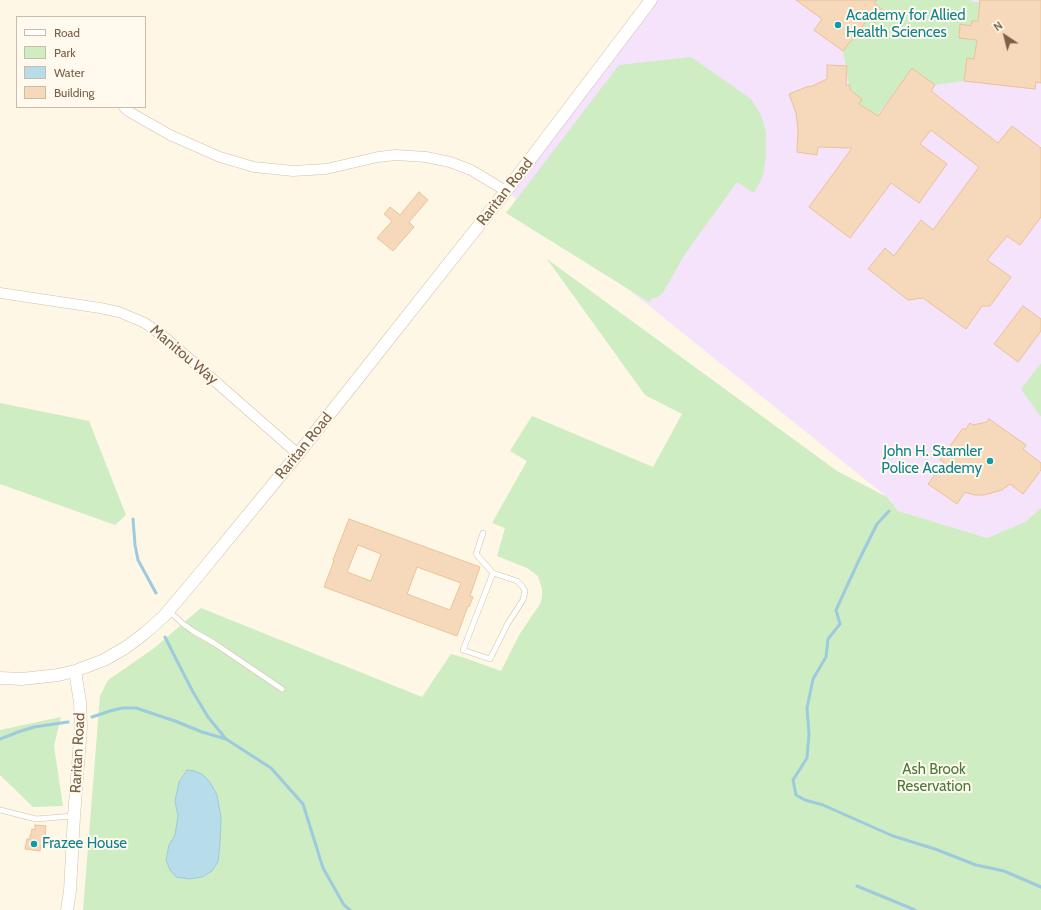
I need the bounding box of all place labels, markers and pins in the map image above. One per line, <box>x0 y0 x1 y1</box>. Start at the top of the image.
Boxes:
place label: Academy for Allied Health Sciences <box>846 7 966 42</box>
marker: Academy for Allied Health Sciences <box>833 20 843 30</box>
place label: John H. Stamler Police Academy <box>881 443 982 478</box>
marker: John H. Stamler Police Academy <box>985 456 995 466</box>
place label: Frazee House <box>42 835 127 853</box>
marker: Frazee House <box>29 839 39 849</box>

